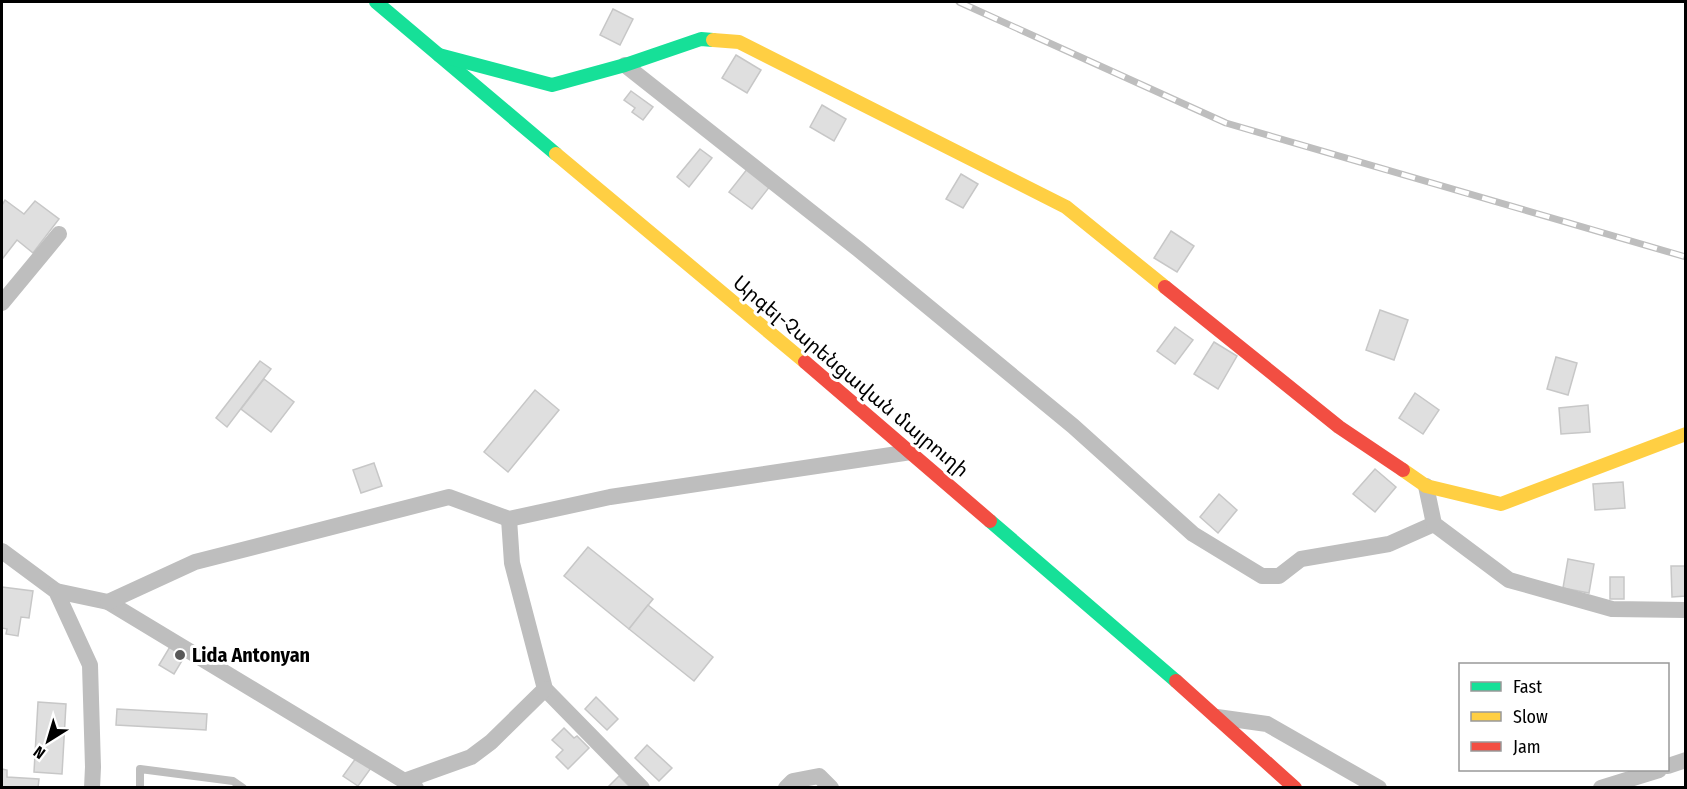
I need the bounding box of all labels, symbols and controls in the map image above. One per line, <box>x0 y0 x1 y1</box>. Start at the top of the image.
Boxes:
street label: Արգել-Չարենցավան մայրուղի <box>728 270 974 482</box>
place label: Lida Antonyan <box>192 643 310 667</box>
marker: Lida Antonyan <box>173 648 187 662</box>
legend <box>1459 663 1669 771</box>
text: Fast <box>1513 676 1542 698</box>
text: Slow <box>1513 706 1548 728</box>
north arrow <box>18 711 78 771</box>
text: Jam <box>1513 736 1541 758</box>
text: N <box>30 742 49 763</box>

